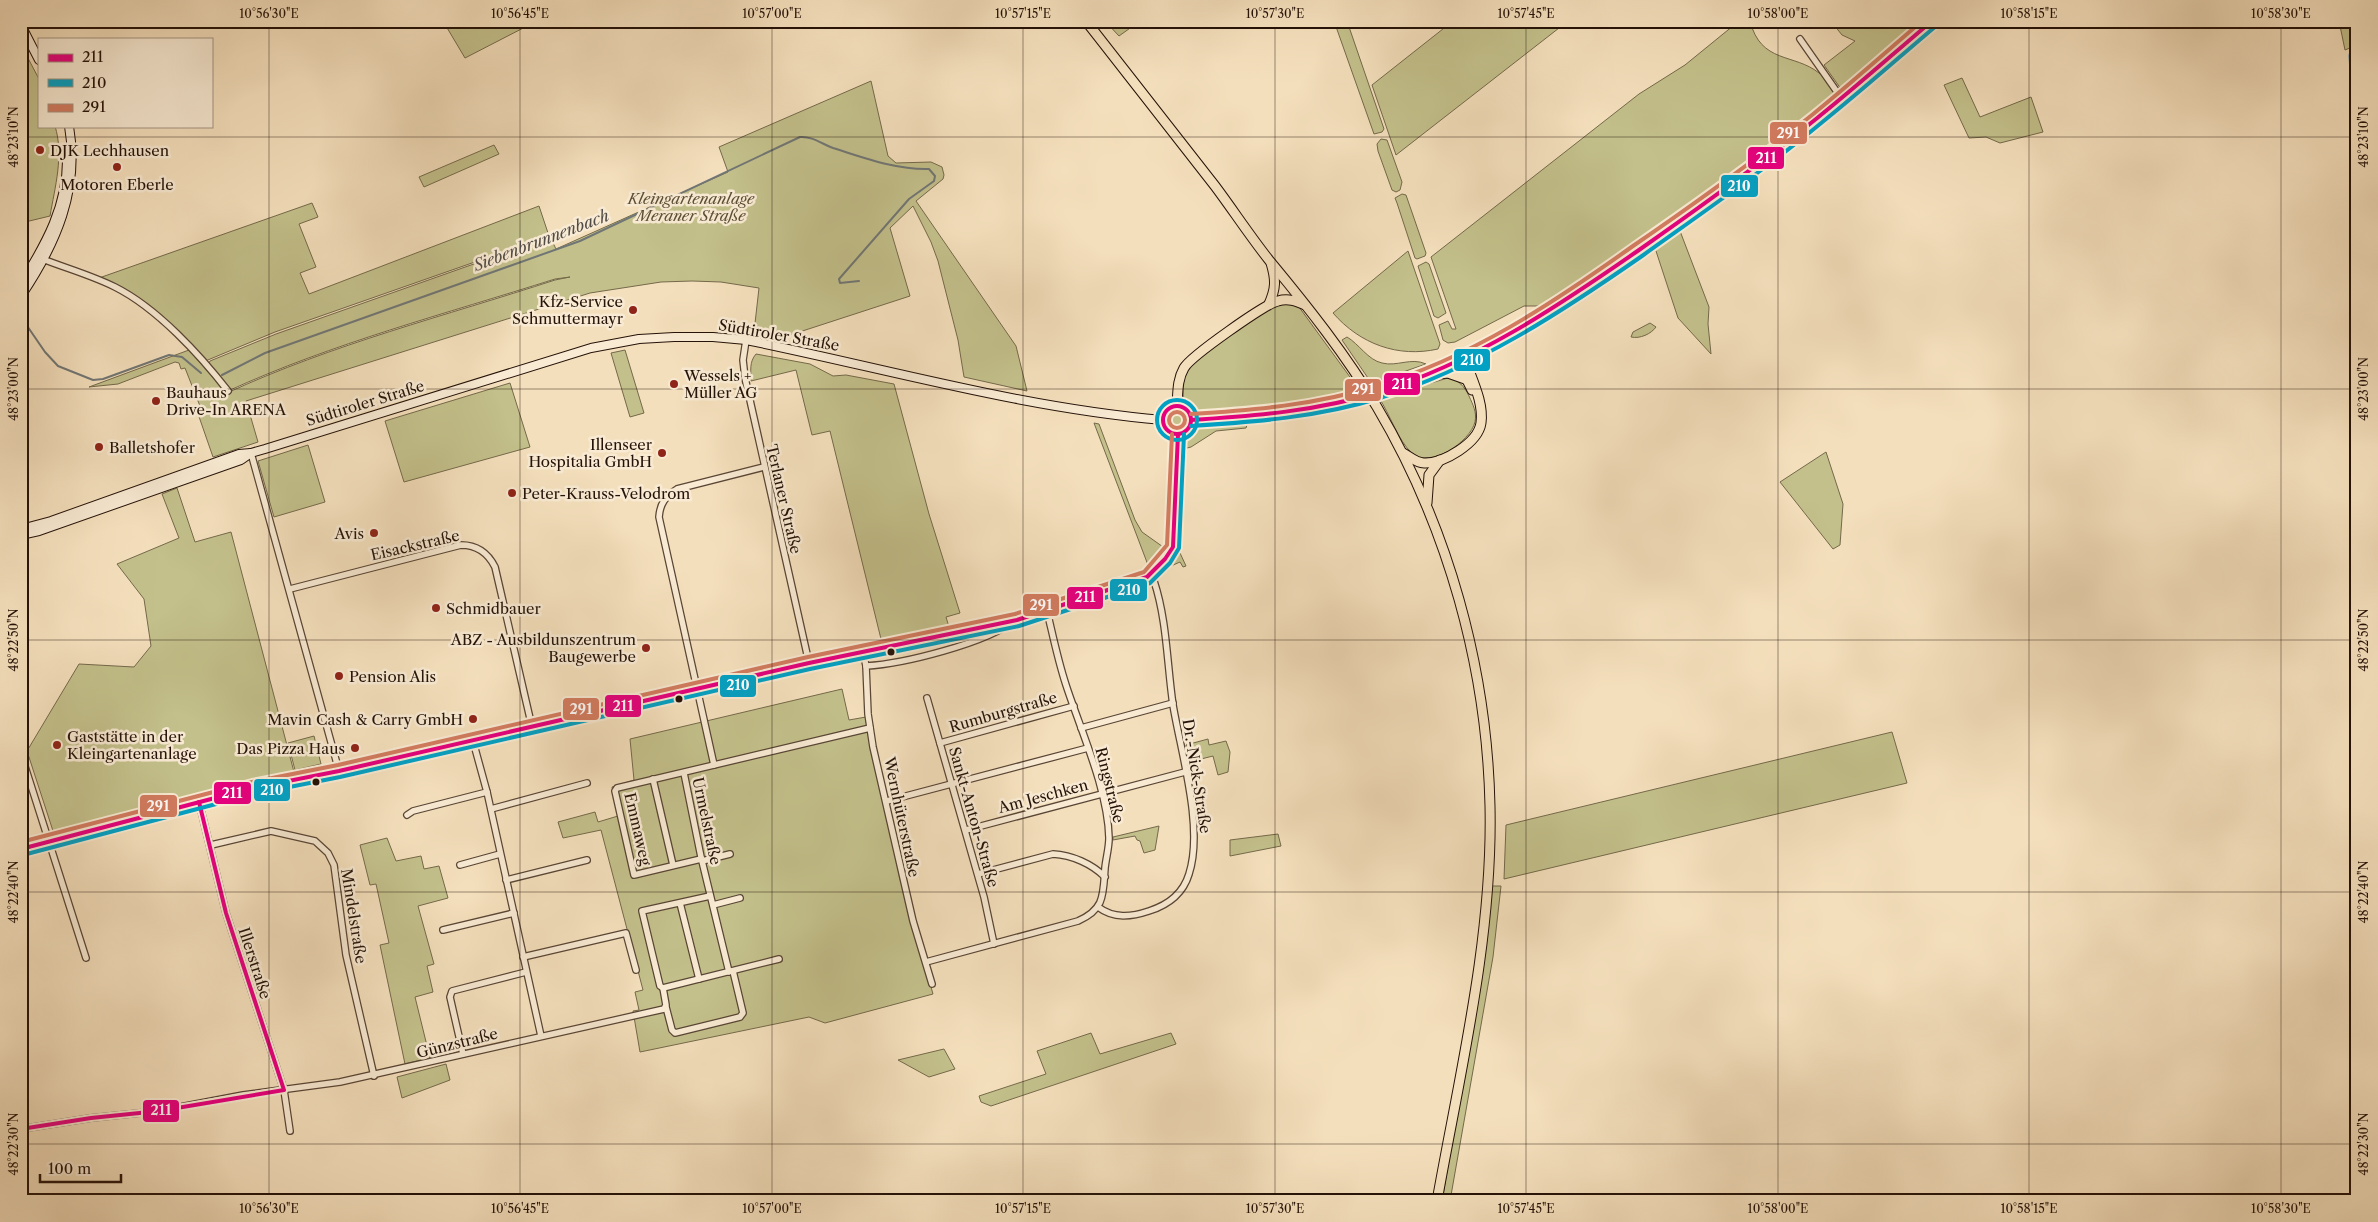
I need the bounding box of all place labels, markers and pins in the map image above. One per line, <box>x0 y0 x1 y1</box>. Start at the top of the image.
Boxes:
place label: DJK Lechhausen <box>50 141 170 160</box>
marker: DJK Lechhausen <box>34 144 46 156</box>
marker: Motoren Eberle <box>111 161 123 173</box>
place label: Motoren Eberle <box>60 175 174 194</box>
place label: Kfz-Service Schmuttermayr <box>512 292 624 328</box>
marker: Kfz-Service Schmuttermayr <box>627 304 639 316</box>
place label: Wessels + Müller AG <box>683 366 757 402</box>
marker: Wessels + Müller AG <box>668 378 680 390</box>
place label: Bauhaus Drive-In ARENA <box>166 383 287 419</box>
marker: Bauhaus Drive-In ARENA <box>150 395 162 407</box>
place label: Illenseer Hospitalia GmbH <box>528 435 653 471</box>
place label: Balletshofer <box>109 438 196 457</box>
marker: Balletshofer <box>93 441 105 453</box>
marker: Illenseer Hospitalia GmbH <box>656 447 668 459</box>
place label: Peter-Krauss-Velodrom <box>522 484 690 503</box>
marker: Peter-Krauss-Velodrom <box>506 487 518 499</box>
place label: Avis <box>334 524 364 543</box>
marker: Avis <box>368 527 380 539</box>
place label: Schmidbauer <box>446 599 542 618</box>
marker: Schmidbauer <box>430 602 442 614</box>
place label: ABZ - Ausbildunszentrum Baugewerbe <box>450 630 636 666</box>
marker: ABZ - Ausbildunszentrum Baugewerbe <box>640 642 652 654</box>
unlabelled marker <box>886 647 896 657</box>
place label: Pension Alis <box>349 667 436 686</box>
marker: Pension Alis <box>333 670 345 682</box>
unlabelled marker <box>674 694 684 704</box>
place label: Mavin Cash & Carry GmbH <box>267 710 463 729</box>
marker: Mavin Cash & Carry GmbH <box>467 713 479 725</box>
place label: Gaststätte in der Kleingartenanlage <box>67 727 197 763</box>
marker: Gaststätte in der Kleingartenanlage <box>51 739 63 751</box>
place label: Das Pizza Haus <box>236 739 345 758</box>
marker: Das Pizza Haus <box>349 742 361 754</box>
unlabelled marker <box>311 777 321 787</box>

